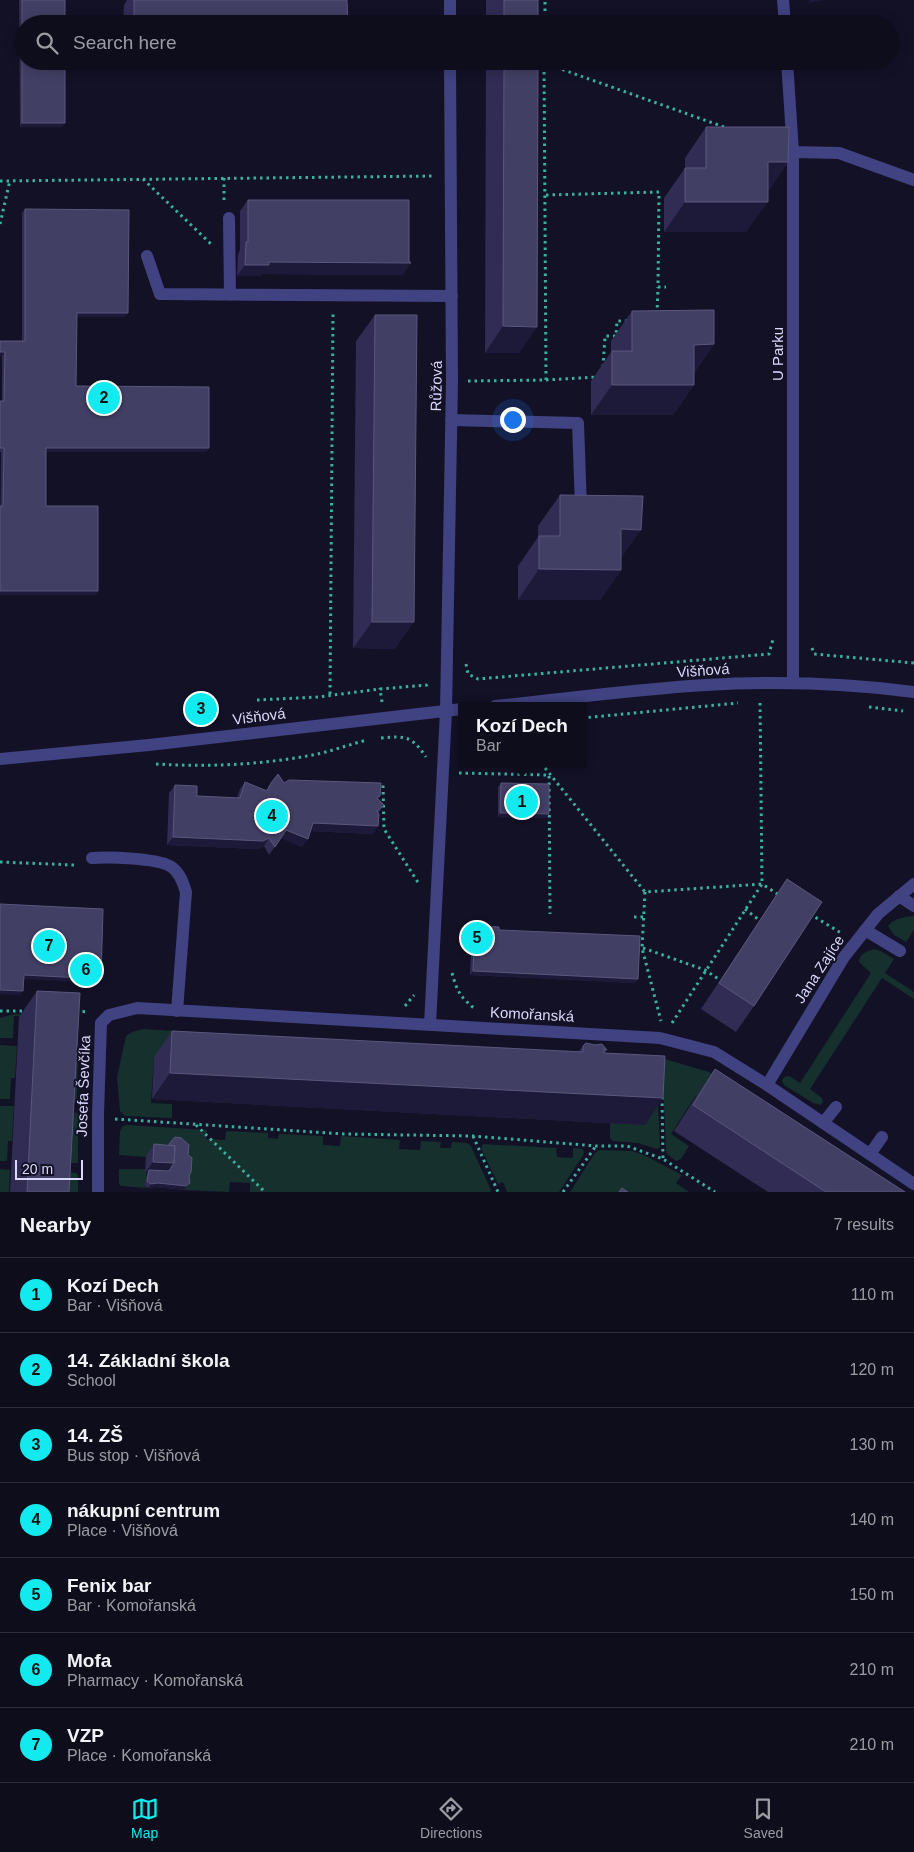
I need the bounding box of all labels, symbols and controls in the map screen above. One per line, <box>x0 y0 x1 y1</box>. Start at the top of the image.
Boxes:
search box <box>15 15 899 70</box>
icon: search <box>33 29 61 57</box>
text: Search here <box>73 32 177 53</box>
street label: U Parku <box>769 327 786 381</box>
street label: Růžová <box>427 360 445 412</box>
pin: 2 <box>88 379 120 417</box>
your location <box>500 407 526 433</box>
street label: Višňová <box>676 660 731 680</box>
pin: 3 <box>185 690 217 728</box>
popup <box>458 702 586 767</box>
street label: Višňová <box>232 704 287 728</box>
text: Kozí Dech <box>476 715 568 736</box>
text: Bar <box>476 737 501 754</box>
pin: 1 <box>506 783 538 821</box>
pin: 4 <box>256 797 288 835</box>
pin: 5 <box>461 919 493 957</box>
pin: 7 <box>33 927 65 965</box>
street label: Jana Zajíce <box>791 932 847 1006</box>
pin: 6 <box>70 951 102 989</box>
street label: Komořanská <box>490 1003 575 1025</box>
street label: Josefa Ševčíka <box>73 1034 93 1137</box>
scale bar <box>15 1157 82 1180</box>
text: 20 m <box>22 1161 53 1177</box>
text: Nearby <box>20 1213 91 1236</box>
text: 7 results <box>834 1216 894 1233</box>
text: Kozí Dech <box>67 1275 159 1296</box>
text: 1 <box>32 1286 40 1303</box>
text: 110 m <box>851 1286 894 1303</box>
text: Bar · Višňová <box>67 1297 163 1314</box>
text: 14. Základní škola <box>67 1350 230 1371</box>
text: 2 <box>32 1361 40 1378</box>
text: 120 m <box>850 1361 894 1378</box>
text: School <box>67 1372 116 1389</box>
text: 14. ZŠ <box>67 1425 123 1446</box>
text: 3 <box>32 1436 40 1453</box>
text: 130 m <box>850 1436 894 1453</box>
text: Bus stop · Višňová <box>67 1447 200 1464</box>
text: nákupní centrum <box>67 1500 220 1521</box>
text: 4 <box>32 1511 40 1528</box>
text: 140 m <box>850 1511 894 1528</box>
text: Place · Višňová <box>67 1522 178 1539</box>
text: Fenix bar <box>67 1575 151 1596</box>
text: 5 <box>32 1586 40 1603</box>
text: 150 m <box>850 1586 894 1603</box>
text: Bar · Komořanská <box>67 1597 196 1614</box>
text: Mofa <box>67 1650 111 1671</box>
text: 6 <box>32 1661 40 1678</box>
text: 210 m <box>850 1661 894 1678</box>
text: Pharmacy · Komořanská <box>67 1672 243 1689</box>
text: VZP <box>67 1725 104 1746</box>
text: 7 <box>32 1736 40 1753</box>
text: 210 m <box>850 1736 894 1753</box>
text: Place · Komořanská <box>67 1747 211 1764</box>
tab: Map <box>131 1795 159 1841</box>
tab: Directions <box>420 1795 482 1841</box>
tab: Saved <box>744 1795 783 1841</box>

